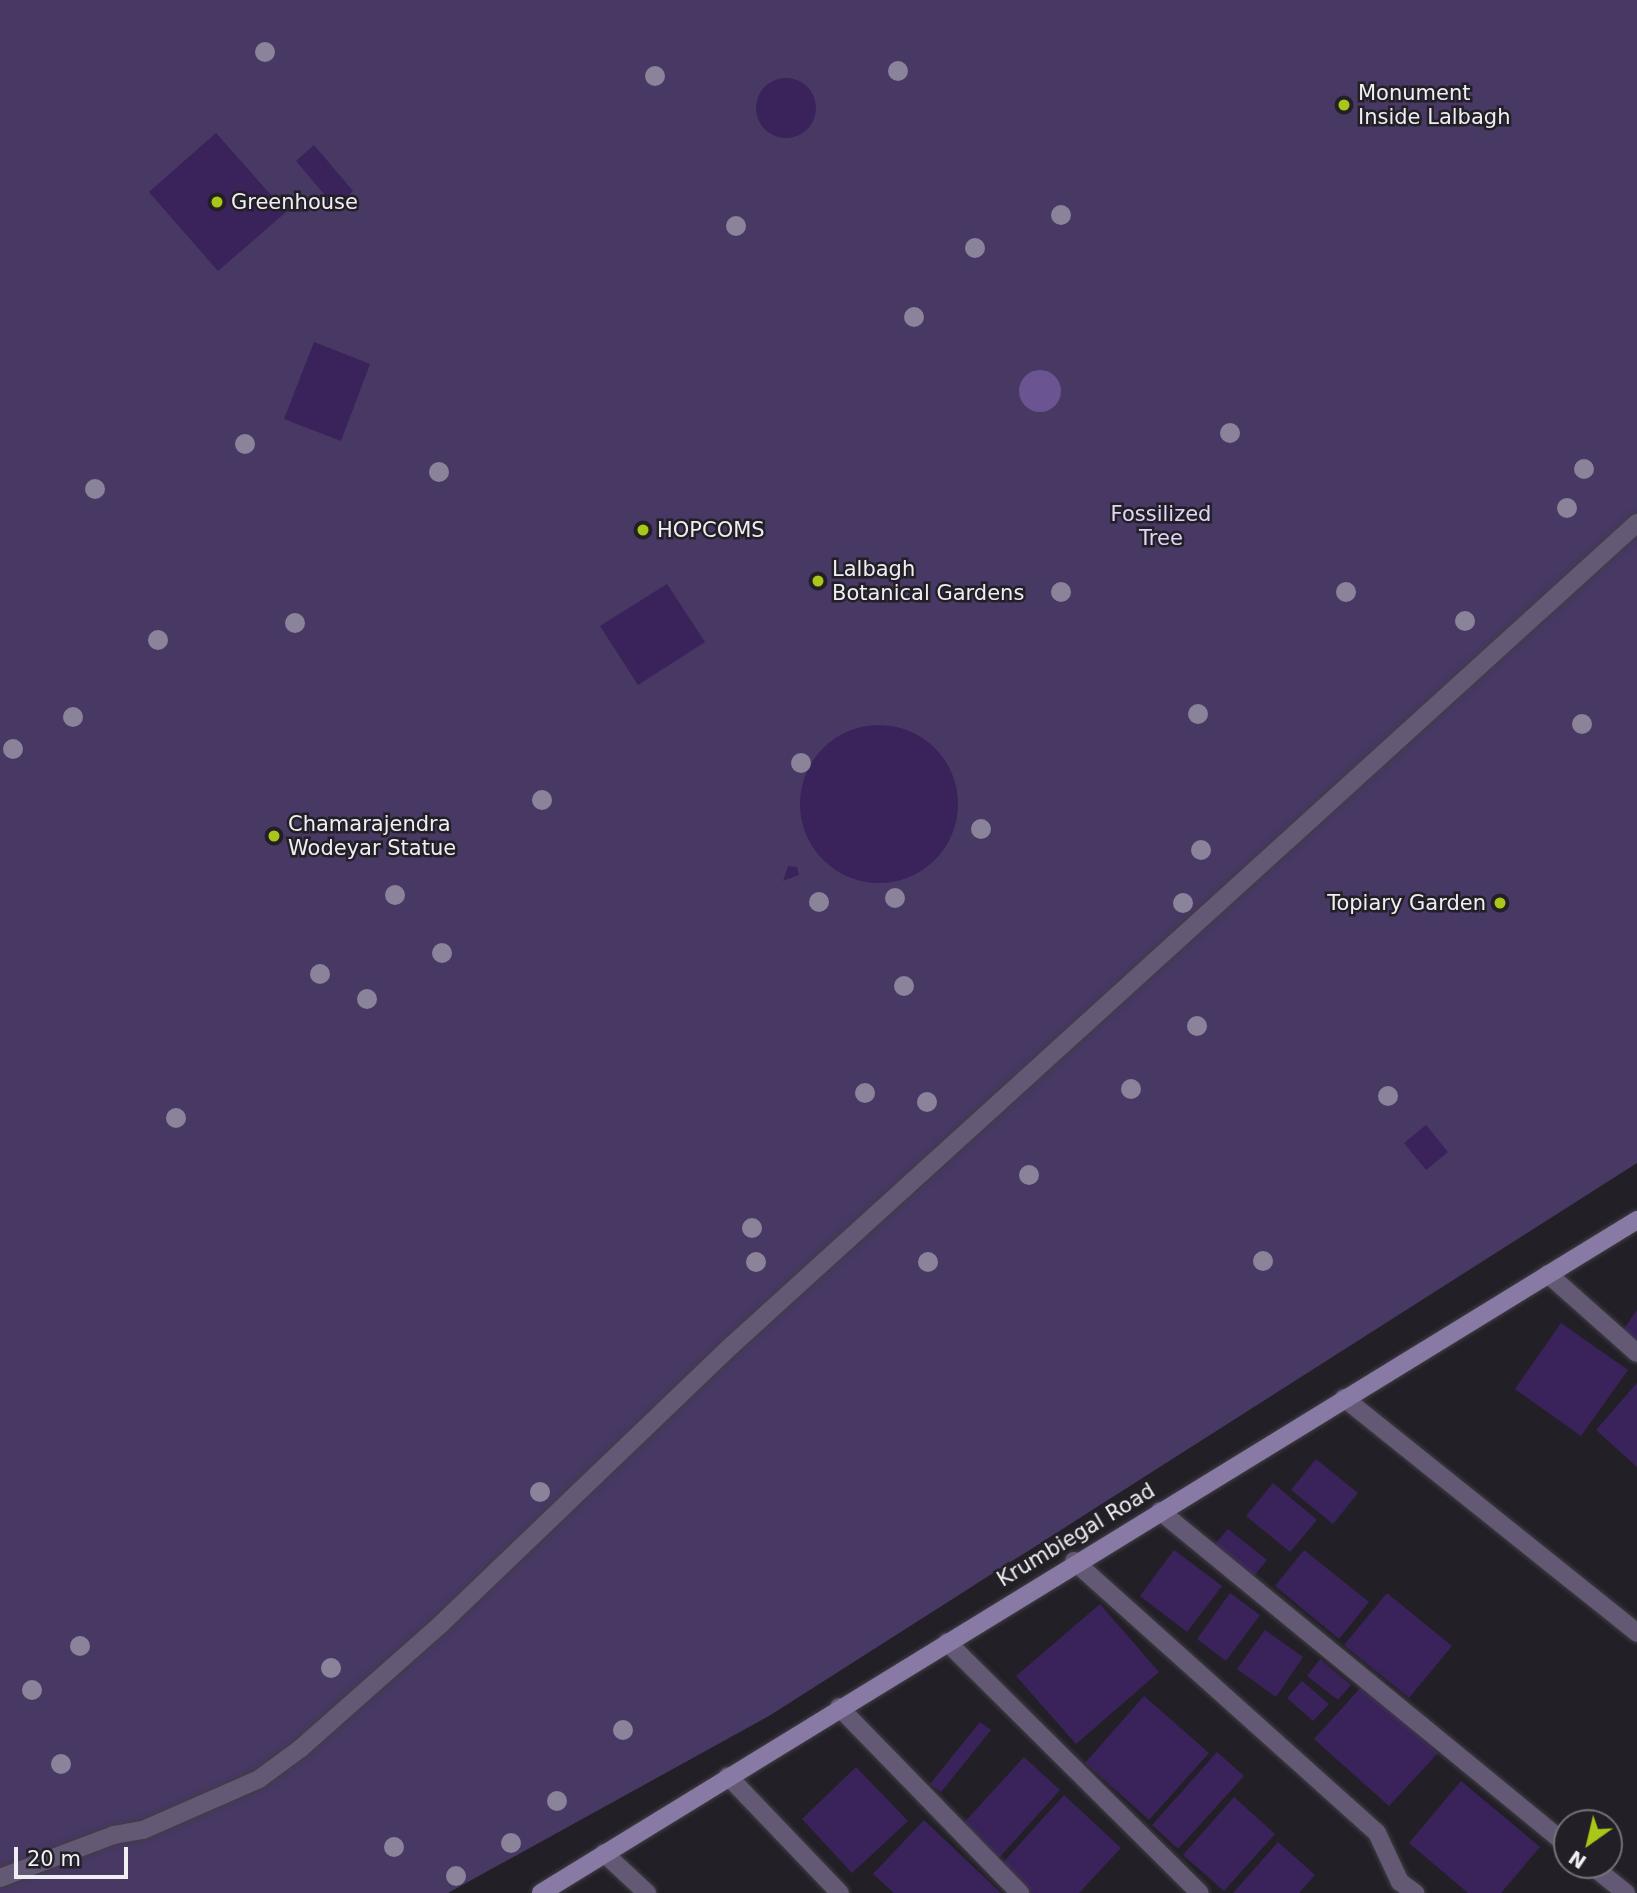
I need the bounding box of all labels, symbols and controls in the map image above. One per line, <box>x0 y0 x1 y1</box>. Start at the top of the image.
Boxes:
place label: Monument Inside Lalbagh <box>1358 80 1510 130</box>
marker: Monument Inside Lalbagh <box>1336 97 1352 113</box>
place label: Greenhouse <box>231 189 358 215</box>
marker: Greenhouse <box>209 194 225 210</box>
park label: Fossilized Tree <box>1111 501 1211 551</box>
place label: HOPCOMS <box>657 517 765 543</box>
marker: HOPCOMS <box>635 522 651 538</box>
place label: Lalbagh Botanical Gardens <box>832 556 1024 606</box>
marker: Lalbagh Botanical Gardens <box>810 573 826 589</box>
place label: Chamarajendra Wodeyar Statue <box>288 811 456 861</box>
marker: Chamarajendra Wodeyar Statue <box>266 828 282 844</box>
place label: Topiary Garden <box>1327 890 1486 916</box>
marker: Topiary Garden <box>1492 895 1508 911</box>
street label: Krumbiegal Road <box>993 1478 1159 1592</box>
north arrow <box>1553 1809 1623 1879</box>
scale bar <box>18 1834 131 1878</box>
text: N <box>1565 1846 1590 1873</box>
text: 20 m <box>27 1847 81 1871</box>

